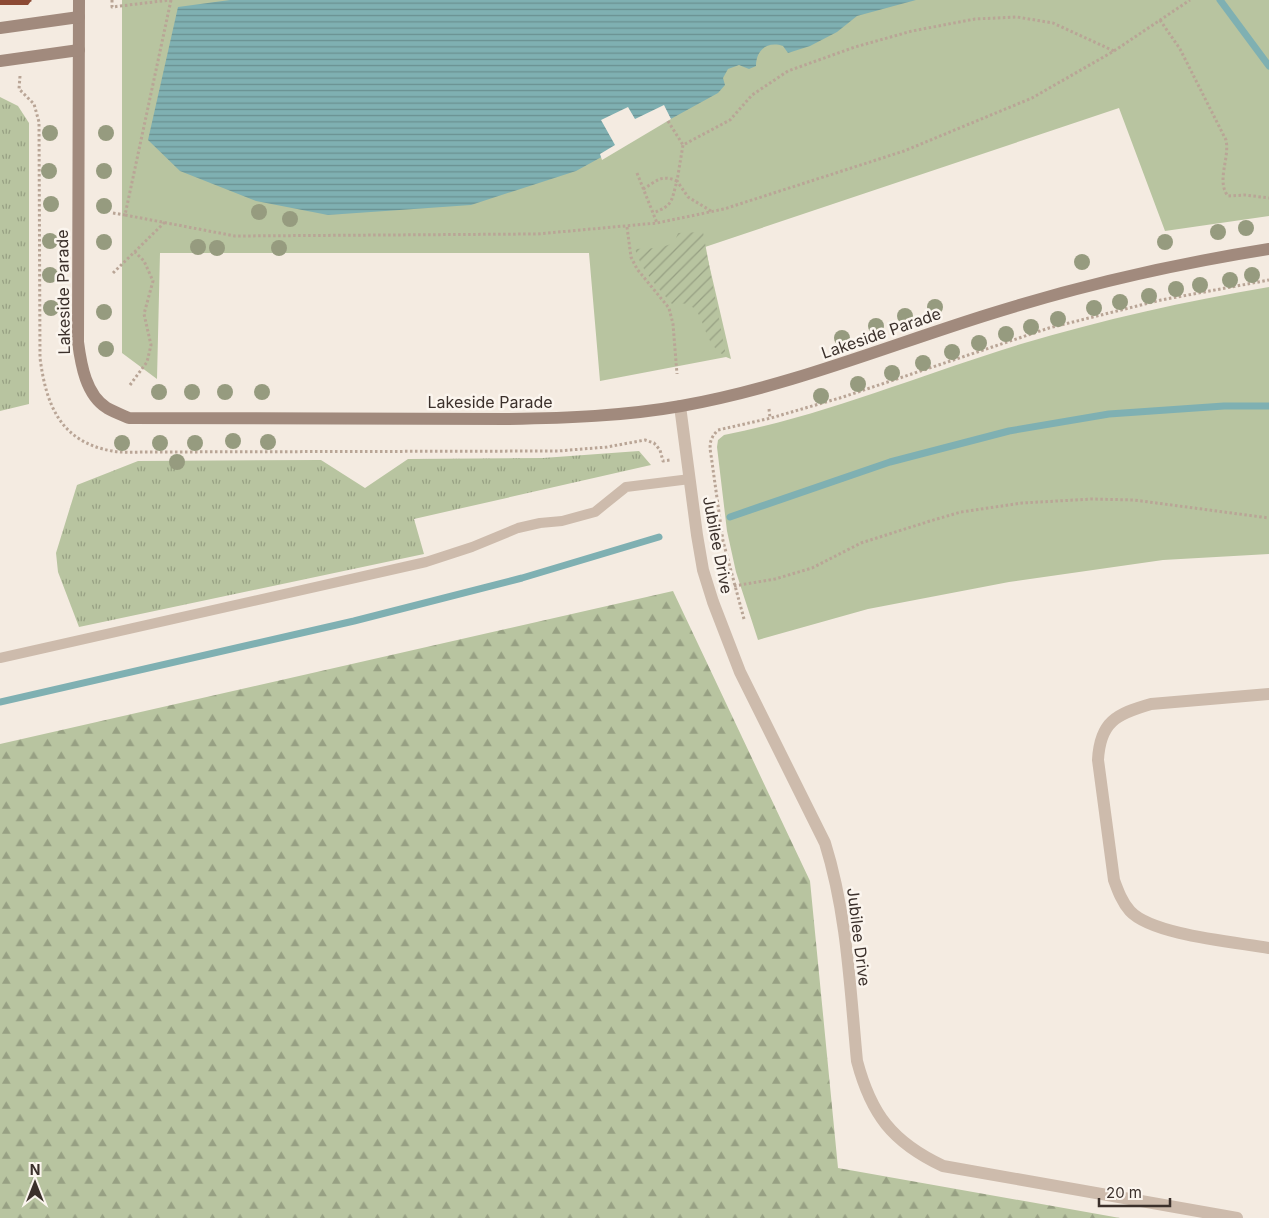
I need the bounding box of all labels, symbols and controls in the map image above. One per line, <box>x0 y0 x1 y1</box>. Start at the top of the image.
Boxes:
street label: Lakeside Parade <box>52 229 74 355</box>
street label: Lakeside Parade <box>819 303 943 363</box>
street label: Lakeside Parade <box>427 392 553 412</box>
street label: Jubilee Drive <box>699 495 737 595</box>
street label: Jubilee Drive <box>843 887 875 987</box>
north arrow <box>10 1158 60 1208</box>
text: N <box>30 1161 40 1178</box>
scale bar <box>1099 1176 1170 1208</box>
text: 20 m <box>1106 1183 1142 1202</box>

